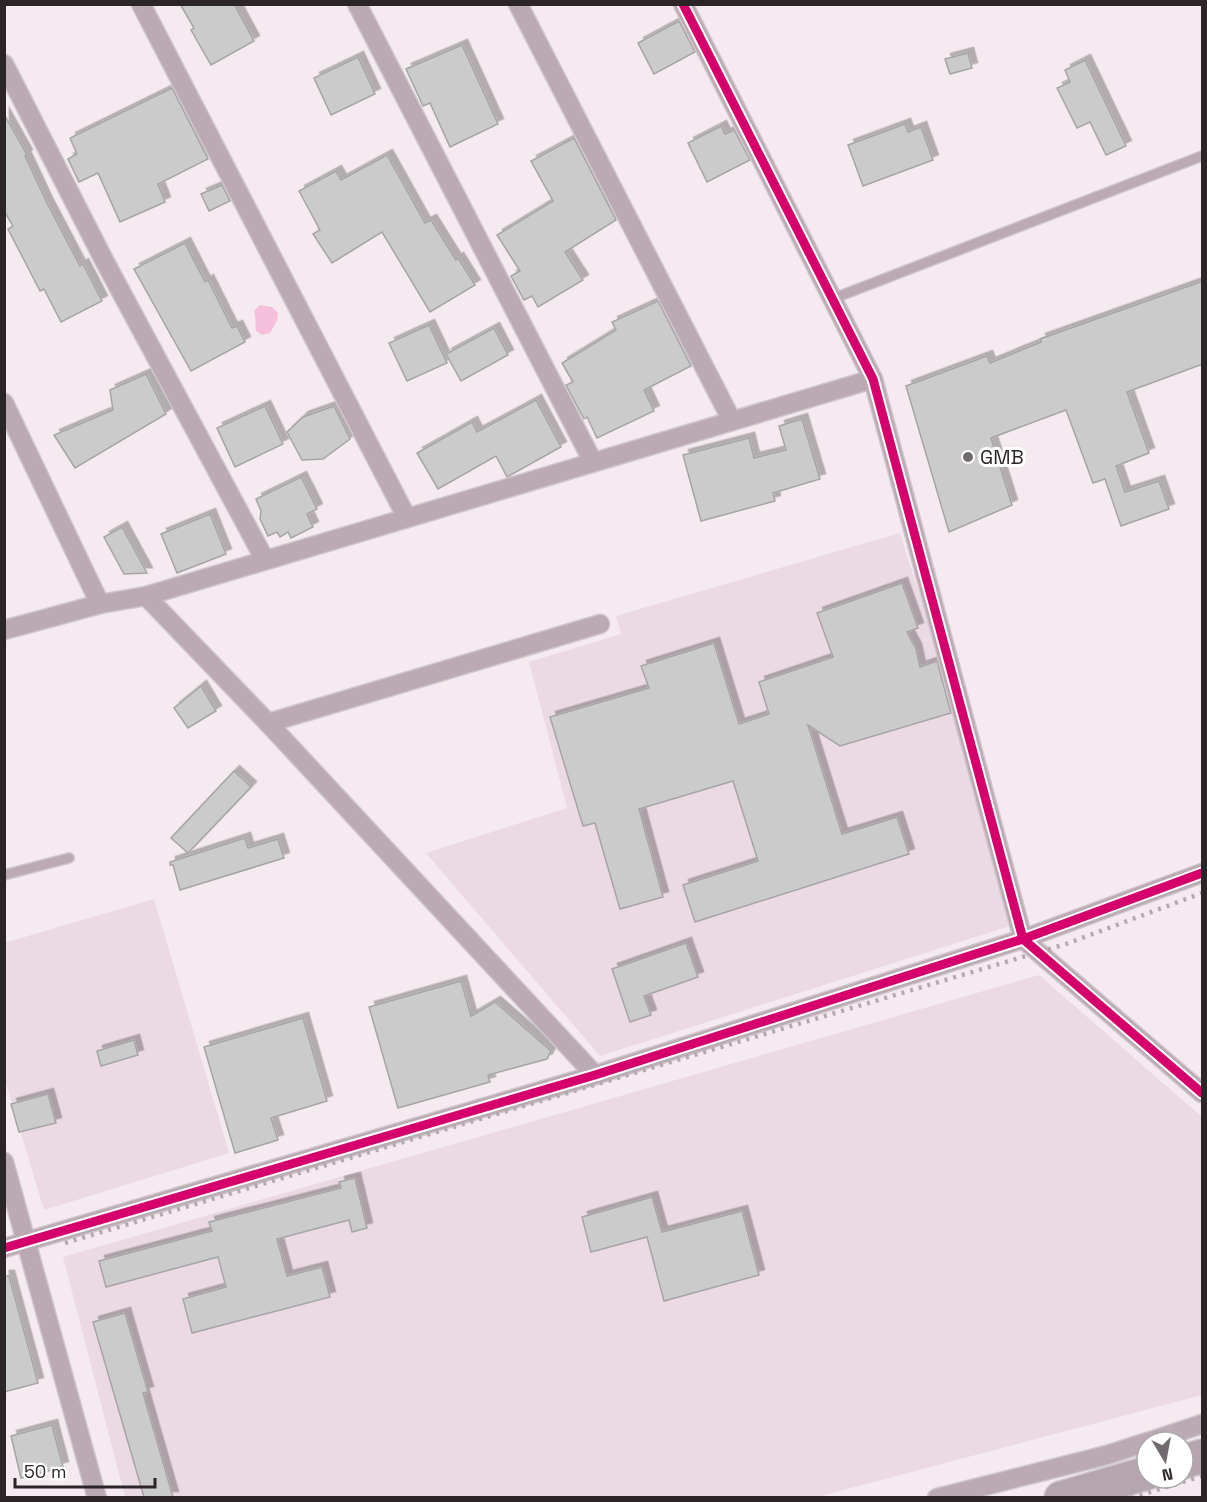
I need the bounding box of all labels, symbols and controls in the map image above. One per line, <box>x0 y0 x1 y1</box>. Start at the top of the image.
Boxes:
place label: GMB <box>980 444 1024 470</box>
marker: GMB <box>961 450 975 464</box>
north arrow <box>1135 1430 1195 1490</box>
scale bar <box>15 1451 154 1489</box>
text: 50 m <box>24 1460 66 1483</box>
text: N <box>1160 1463 1175 1486</box>

